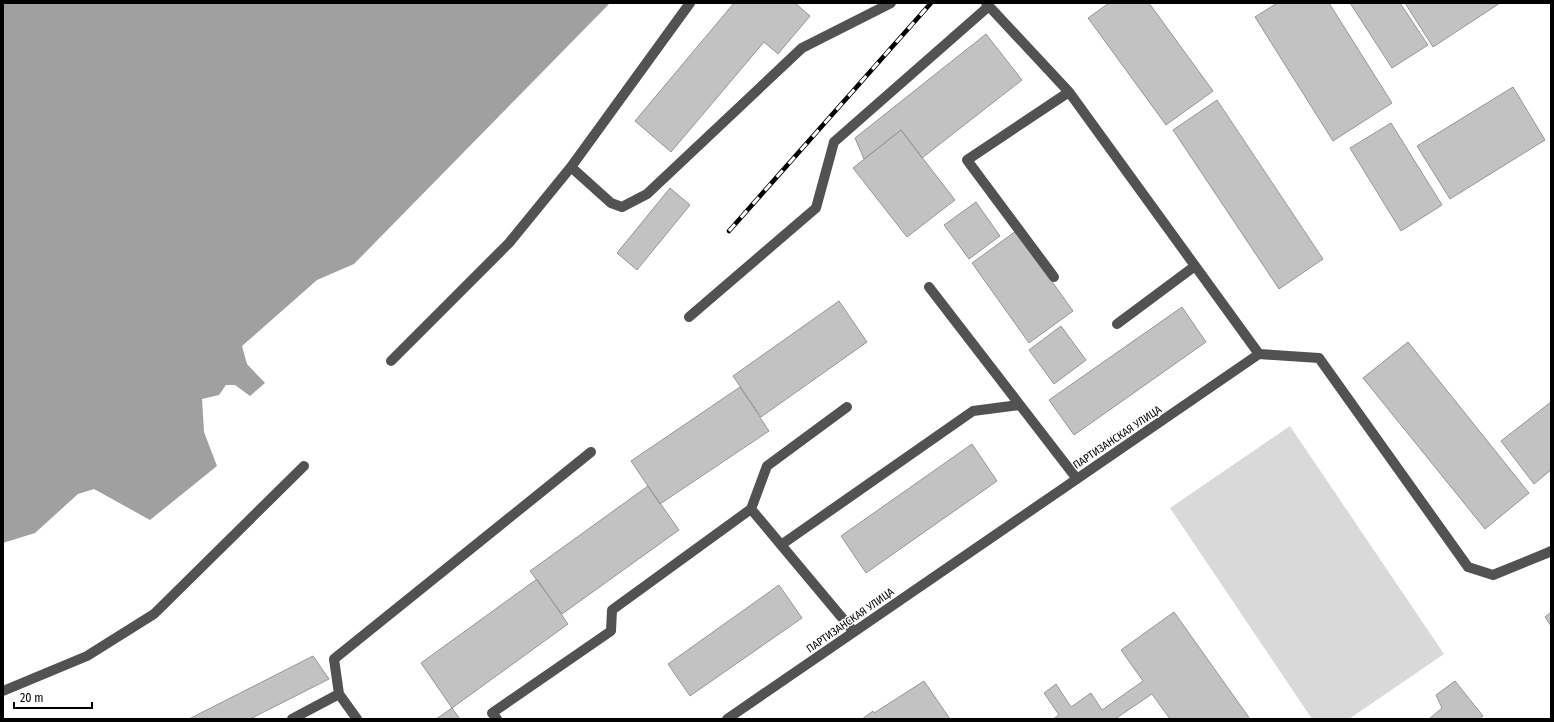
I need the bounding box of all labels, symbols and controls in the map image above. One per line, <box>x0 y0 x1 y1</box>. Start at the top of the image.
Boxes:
street label: ПАРТИЗАНСКАЯ УЛИЦА <box>1071 403 1164 472</box>
street label: ПАРТИЗАНСКАЯ УЛИЦА <box>804 585 897 656</box>
scale bar <box>14 684 92 710</box>
text: 20 m <box>20 691 44 705</box>

